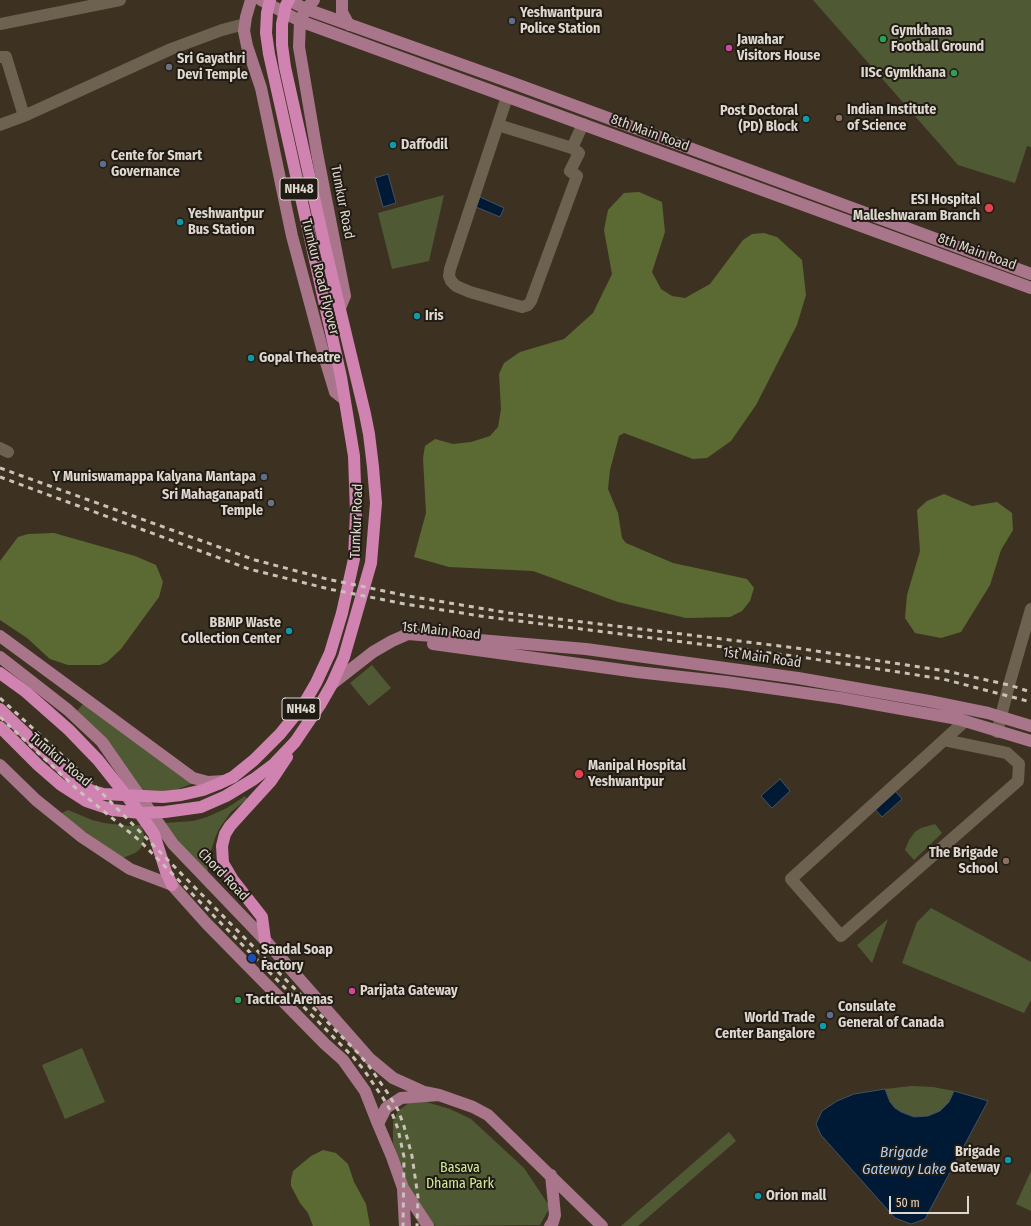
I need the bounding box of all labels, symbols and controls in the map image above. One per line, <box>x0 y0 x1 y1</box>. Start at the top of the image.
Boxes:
place label: Yeshwantpura Police Station <box>520 5 602 38</box>
marker: Yeshwantpura Police Station <box>507 16 517 26</box>
place label: Gymkhana Football Ground <box>891 23 984 56</box>
place label: Jawahar Visitors House <box>737 32 820 64</box>
marker: Gymkhana Football Ground <box>878 34 888 44</box>
marker: Jawahar Visitors House <box>724 43 734 53</box>
place label: Sri Gayathri Devi Temple <box>177 51 248 84</box>
marker: Sri Gayathri Devi Temple <box>164 62 174 72</box>
place label: IISc Gymkhana <box>861 65 946 81</box>
marker: IISc Gymkhana <box>949 68 959 78</box>
place label: Indian Institute of Science <box>847 102 936 134</box>
place label: Post Doctoral (PD) Block <box>720 103 798 136</box>
street label: 8th Main Road <box>608 111 692 155</box>
marker: Indian Institute of Science <box>834 113 844 123</box>
marker: Post Doctoral (PD) Block <box>801 114 811 124</box>
place label: Daffodil <box>401 137 448 153</box>
marker: Daffodil <box>388 140 398 150</box>
place label: Cente for Smart Governance <box>111 148 202 180</box>
marker: Cente for Smart Governance <box>98 159 108 169</box>
street label: Tumkur Road <box>327 164 357 240</box>
road number: NH48 <box>280 178 318 200</box>
place label: ESI Hospital Malleshwaram Branch <box>853 192 980 224</box>
marker: ESI Hospital Malleshwaram Branch <box>983 202 995 214</box>
place label: Yeshwantpur Bus Station <box>188 206 264 238</box>
marker: Yeshwantpur Bus Station <box>175 217 185 227</box>
street label: Tumkur Road Flyover <box>297 217 343 337</box>
street label: 8th Main Road <box>935 230 1019 274</box>
place label: Iris <box>425 308 444 324</box>
marker: Iris <box>412 311 422 321</box>
place label: Gopal Theatre <box>259 350 341 366</box>
marker: Gopal Theatre <box>246 353 256 363</box>
place label: Y Muniswamappa Kalyana Mantapa <box>53 469 256 485</box>
marker: Y Muniswamappa Kalyana Mantapa <box>259 472 269 482</box>
street label: Tumkur Road <box>347 483 367 559</box>
place label: Sri Mahaganapati Temple <box>162 487 263 520</box>
marker: Sri Mahaganapati Temple <box>266 498 276 508</box>
place label: BBMP Waste Collection Center <box>181 615 281 648</box>
street label: 1st Main Road <box>401 618 481 644</box>
marker: BBMP Waste Collection Center <box>284 626 294 636</box>
street label: 1st Main Road <box>722 644 802 672</box>
road number: NH48 <box>282 698 320 720</box>
street label: Tumkur Road <box>26 729 94 791</box>
place label: Manipal Hospital Yeshwantpur <box>588 758 686 790</box>
marker: Manipal Hospital Yeshwantpur <box>573 768 585 780</box>
street label: Chord Road <box>194 845 252 905</box>
place label: The Brigade School <box>929 845 998 878</box>
marker: The Brigade School <box>1001 856 1011 866</box>
place label: Sandal Soap Factory <box>261 942 333 974</box>
marker: Sandal Soap Factory <box>246 952 258 964</box>
place label: Parijata Gateway <box>360 983 458 999</box>
marker: Parijata Gateway <box>347 986 357 996</box>
place label: Tactical Arenas <box>246 992 333 1008</box>
marker: Tactical Arenas <box>233 995 243 1005</box>
place label: Consulate General of Canada <box>838 999 944 1032</box>
place label: World Trade Center Bangalore <box>715 1010 815 1042</box>
marker: Consulate General of Canada <box>825 1010 835 1020</box>
marker: World Trade Center Bangalore <box>818 1021 828 1031</box>
water label: Brigade Gateway Lake <box>862 1144 946 1179</box>
place label: Brigade Gateway <box>950 1144 1000 1176</box>
marker: Brigade Gateway <box>1003 1155 1013 1165</box>
park label: Basava Dhama Park <box>426 1160 494 1192</box>
place label: Orion mall <box>766 1188 826 1204</box>
scale bar <box>891 1188 971 1214</box>
marker: Orion mall <box>753 1191 763 1201</box>
text: 50 m <box>896 1196 920 1210</box>

